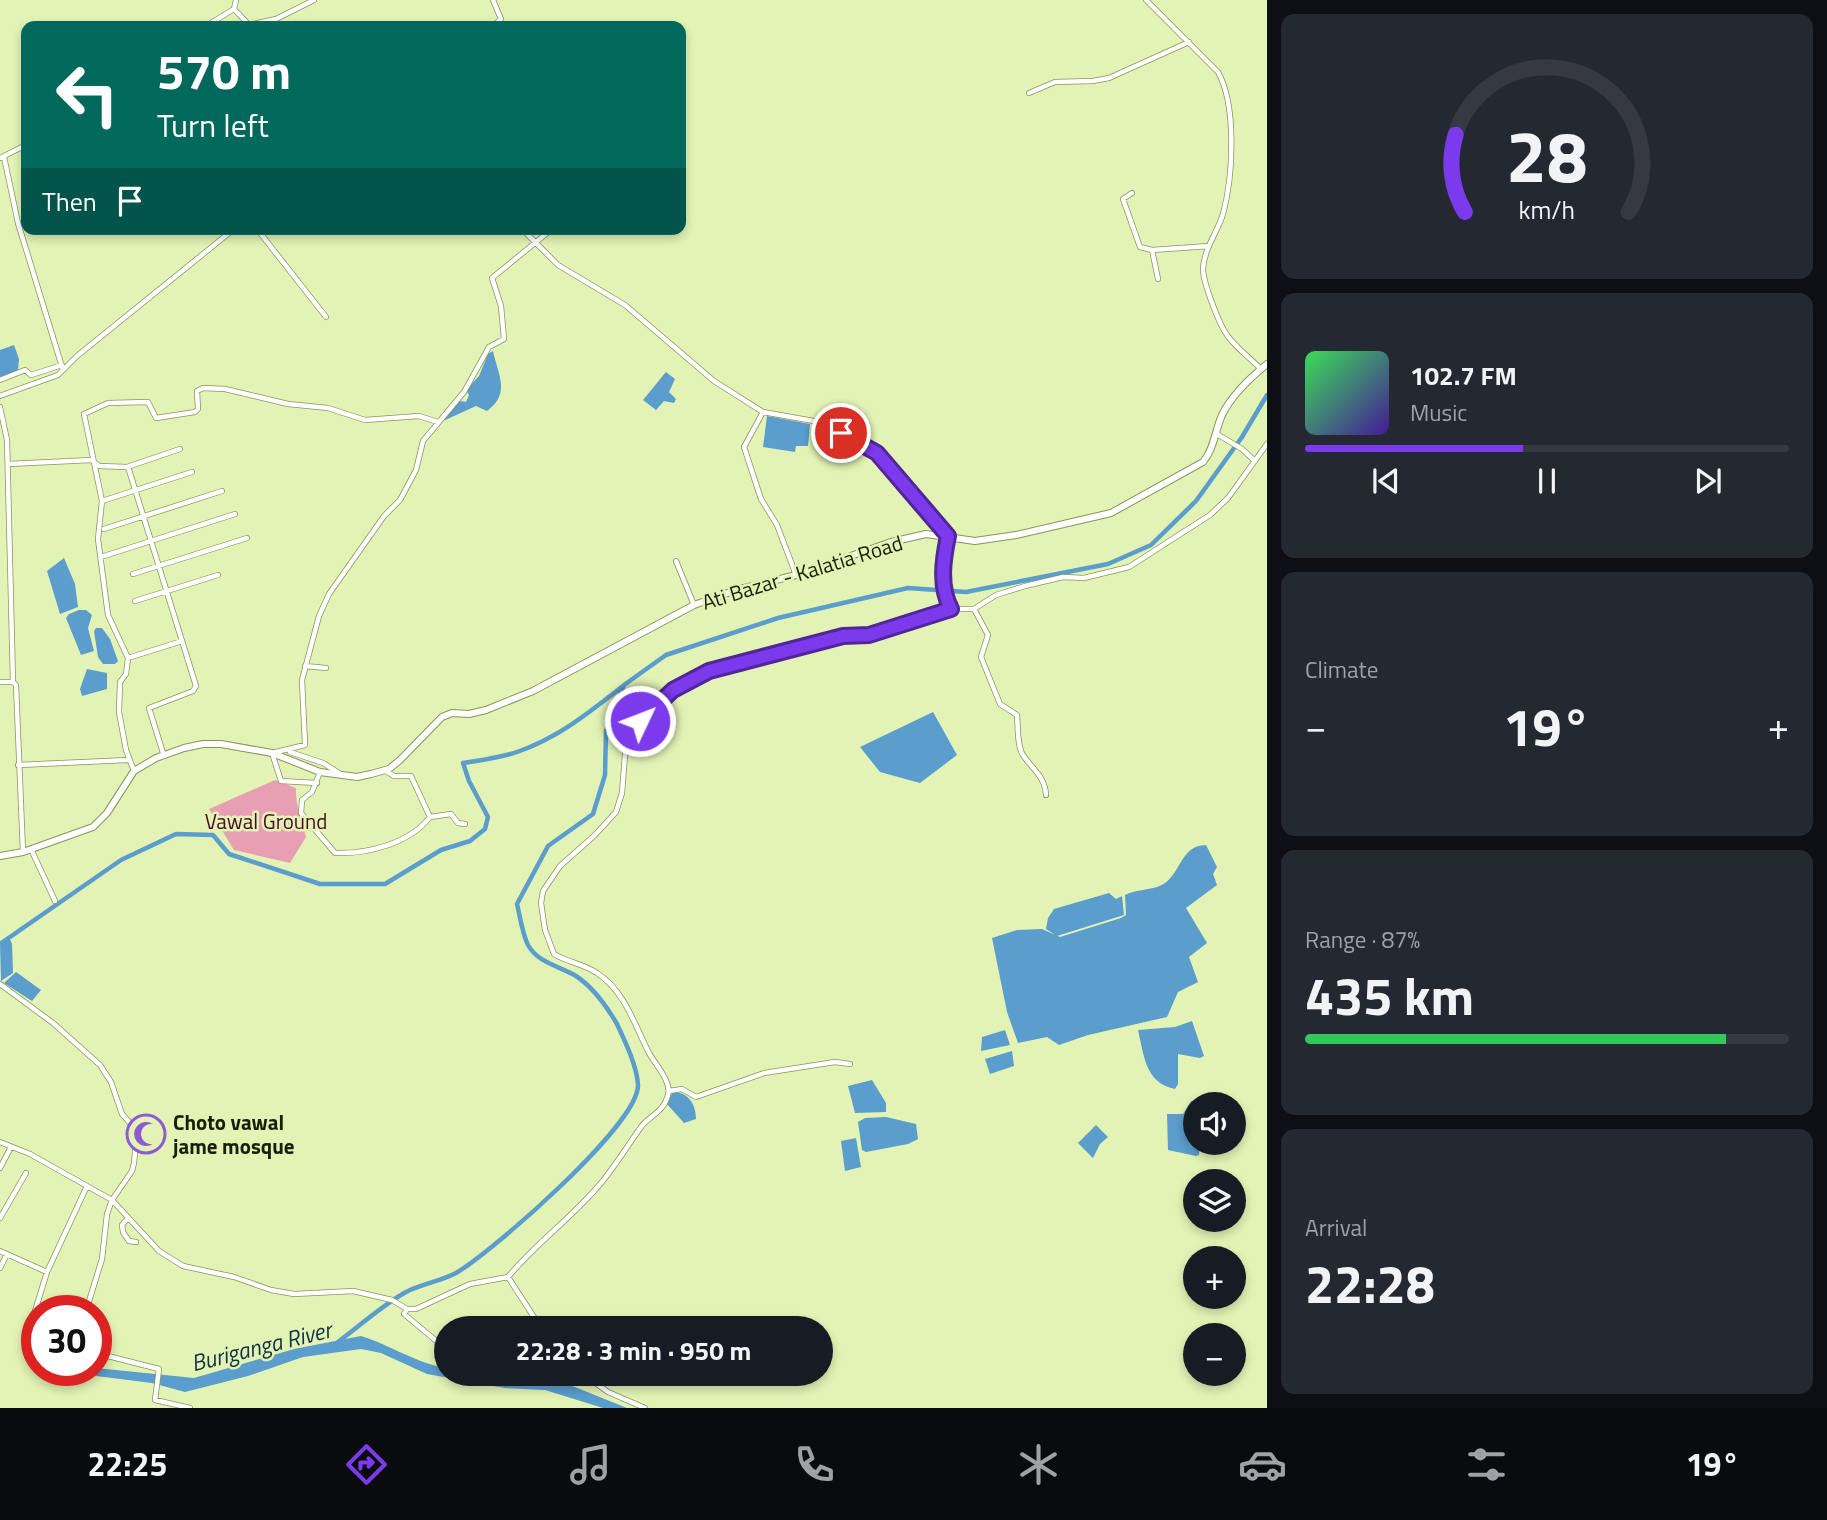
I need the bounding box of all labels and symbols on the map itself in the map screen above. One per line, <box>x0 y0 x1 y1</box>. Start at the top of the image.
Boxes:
pin <box>811 403 871 463</box>
street label: Ati Bazar - Kalatia Road <box>698 526 906 618</box>
position arrow <box>603 684 677 758</box>
park label: Vawal Ground <box>205 805 327 837</box>
place label: Choto vawal jame mosque <box>172 1106 295 1162</box>
mosque icon: Choto vawal jame mosque <box>125 1113 167 1155</box>
speed limit sign: 30 <box>21 1295 112 1386</box>
water label: Buriganga River <box>187 1311 338 1380</box>

